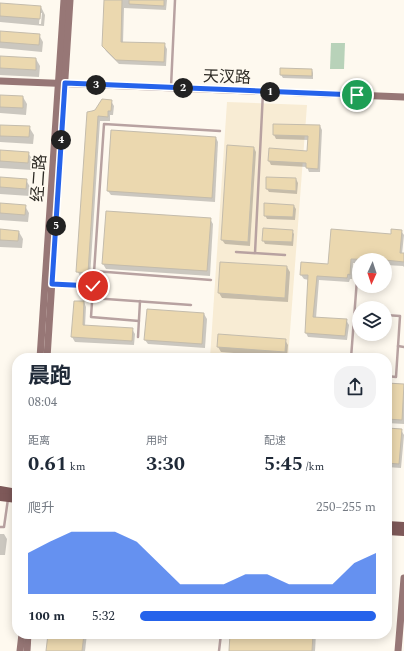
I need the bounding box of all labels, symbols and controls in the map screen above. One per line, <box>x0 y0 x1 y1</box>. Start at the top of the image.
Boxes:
street label: 天汊路 <box>203 64 251 90</box>
pin: 3 <box>86 75 106 95</box>
text: 3 <box>93 76 99 93</box>
pin: 2 <box>173 78 193 98</box>
pin <box>340 78 374 112</box>
text: 2 <box>180 79 186 96</box>
pin: 1 <box>260 82 280 102</box>
text: 1 <box>267 83 273 100</box>
icon: arrive <box>346 84 368 106</box>
pin: 4 <box>51 130 71 150</box>
text: 4 <box>58 131 64 148</box>
street label: 经二路 <box>25 153 53 203</box>
pin: 5 <box>46 216 66 236</box>
text: 5 <box>53 217 59 234</box>
north arrow <box>352 253 392 293</box>
map controls <box>352 253 392 341</box>
pin <box>76 269 110 303</box>
icon: check <box>82 275 104 297</box>
button: layers <box>352 301 392 341</box>
text: 晨跑 <box>28 360 72 393</box>
button: share <box>334 366 376 408</box>
text: 08:04 <box>28 392 57 412</box>
text: 距离 <box>28 432 50 449</box>
text: 用时 <box>146 432 168 449</box>
text: 配速 <box>264 432 286 449</box>
text: 0.61 <box>28 449 67 479</box>
text: 3:30 <box>146 449 185 479</box>
text: 5:45 <box>264 449 303 479</box>
text: km <box>67 458 85 475</box>
text: /km <box>303 458 324 475</box>
text: 250–255 m <box>316 497 376 517</box>
text: 爬升 <box>28 498 54 518</box>
text: 100 m <box>28 606 65 626</box>
text: 5:32 <box>92 606 115 626</box>

